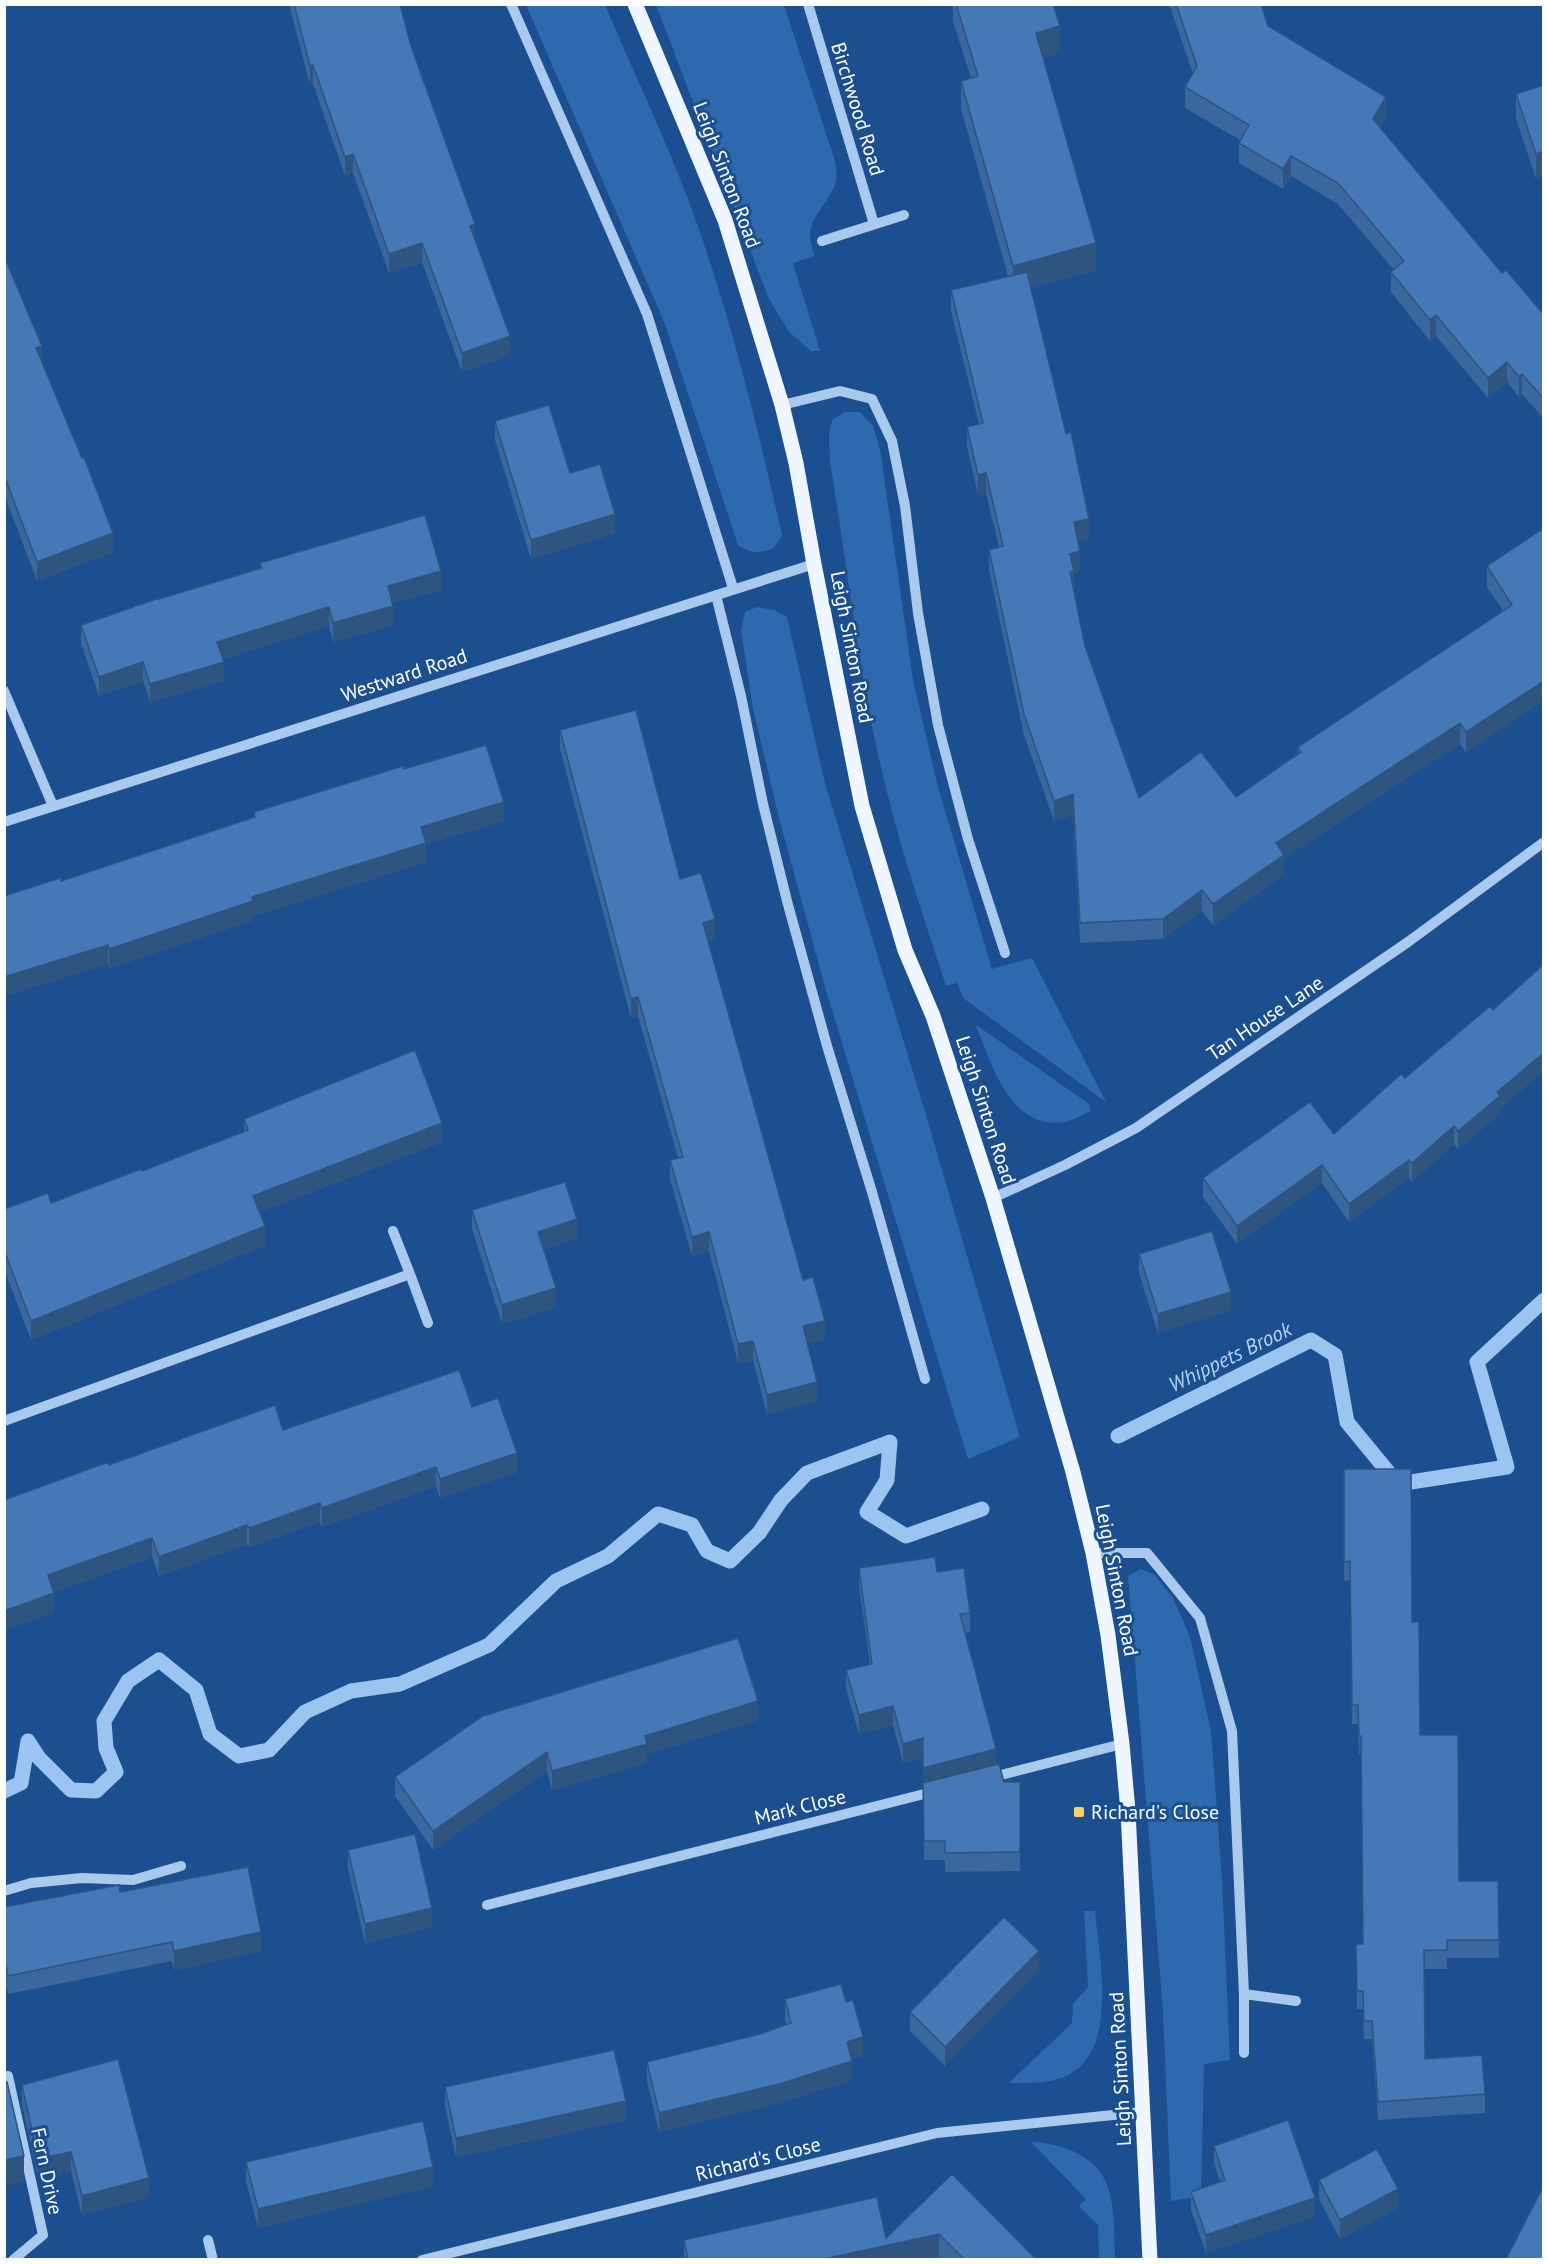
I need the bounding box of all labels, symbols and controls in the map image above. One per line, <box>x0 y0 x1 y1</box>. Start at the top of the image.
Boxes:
street label: Birchwood Road <box>825 39 891 179</box>
street label: Leigh Sinton Road <box>687 98 767 252</box>
street label: Leigh Sinton Road <box>824 569 880 725</box>
street label: Westward Road <box>338 642 470 708</box>
street label: Tan House Lane <box>1202 969 1328 1067</box>
street label: Leigh Sinton Road <box>950 1032 1022 1188</box>
water label: Whippets Brook <box>1164 1314 1297 1398</box>
street label: Leigh Sinton Road <box>1089 1502 1145 1658</box>
street label: Mark Close <box>752 1783 848 1831</box>
place label: Richard's Close <box>1091 1799 1219 1825</box>
marker: Richard's Close <box>1072 1805 1086 1819</box>
street label: Leigh Sinton Road <box>1103 1991 1137 2147</box>
street label: Fern Drive <box>25 2125 69 2217</box>
street label: Richard's Close <box>693 2131 823 2187</box>

